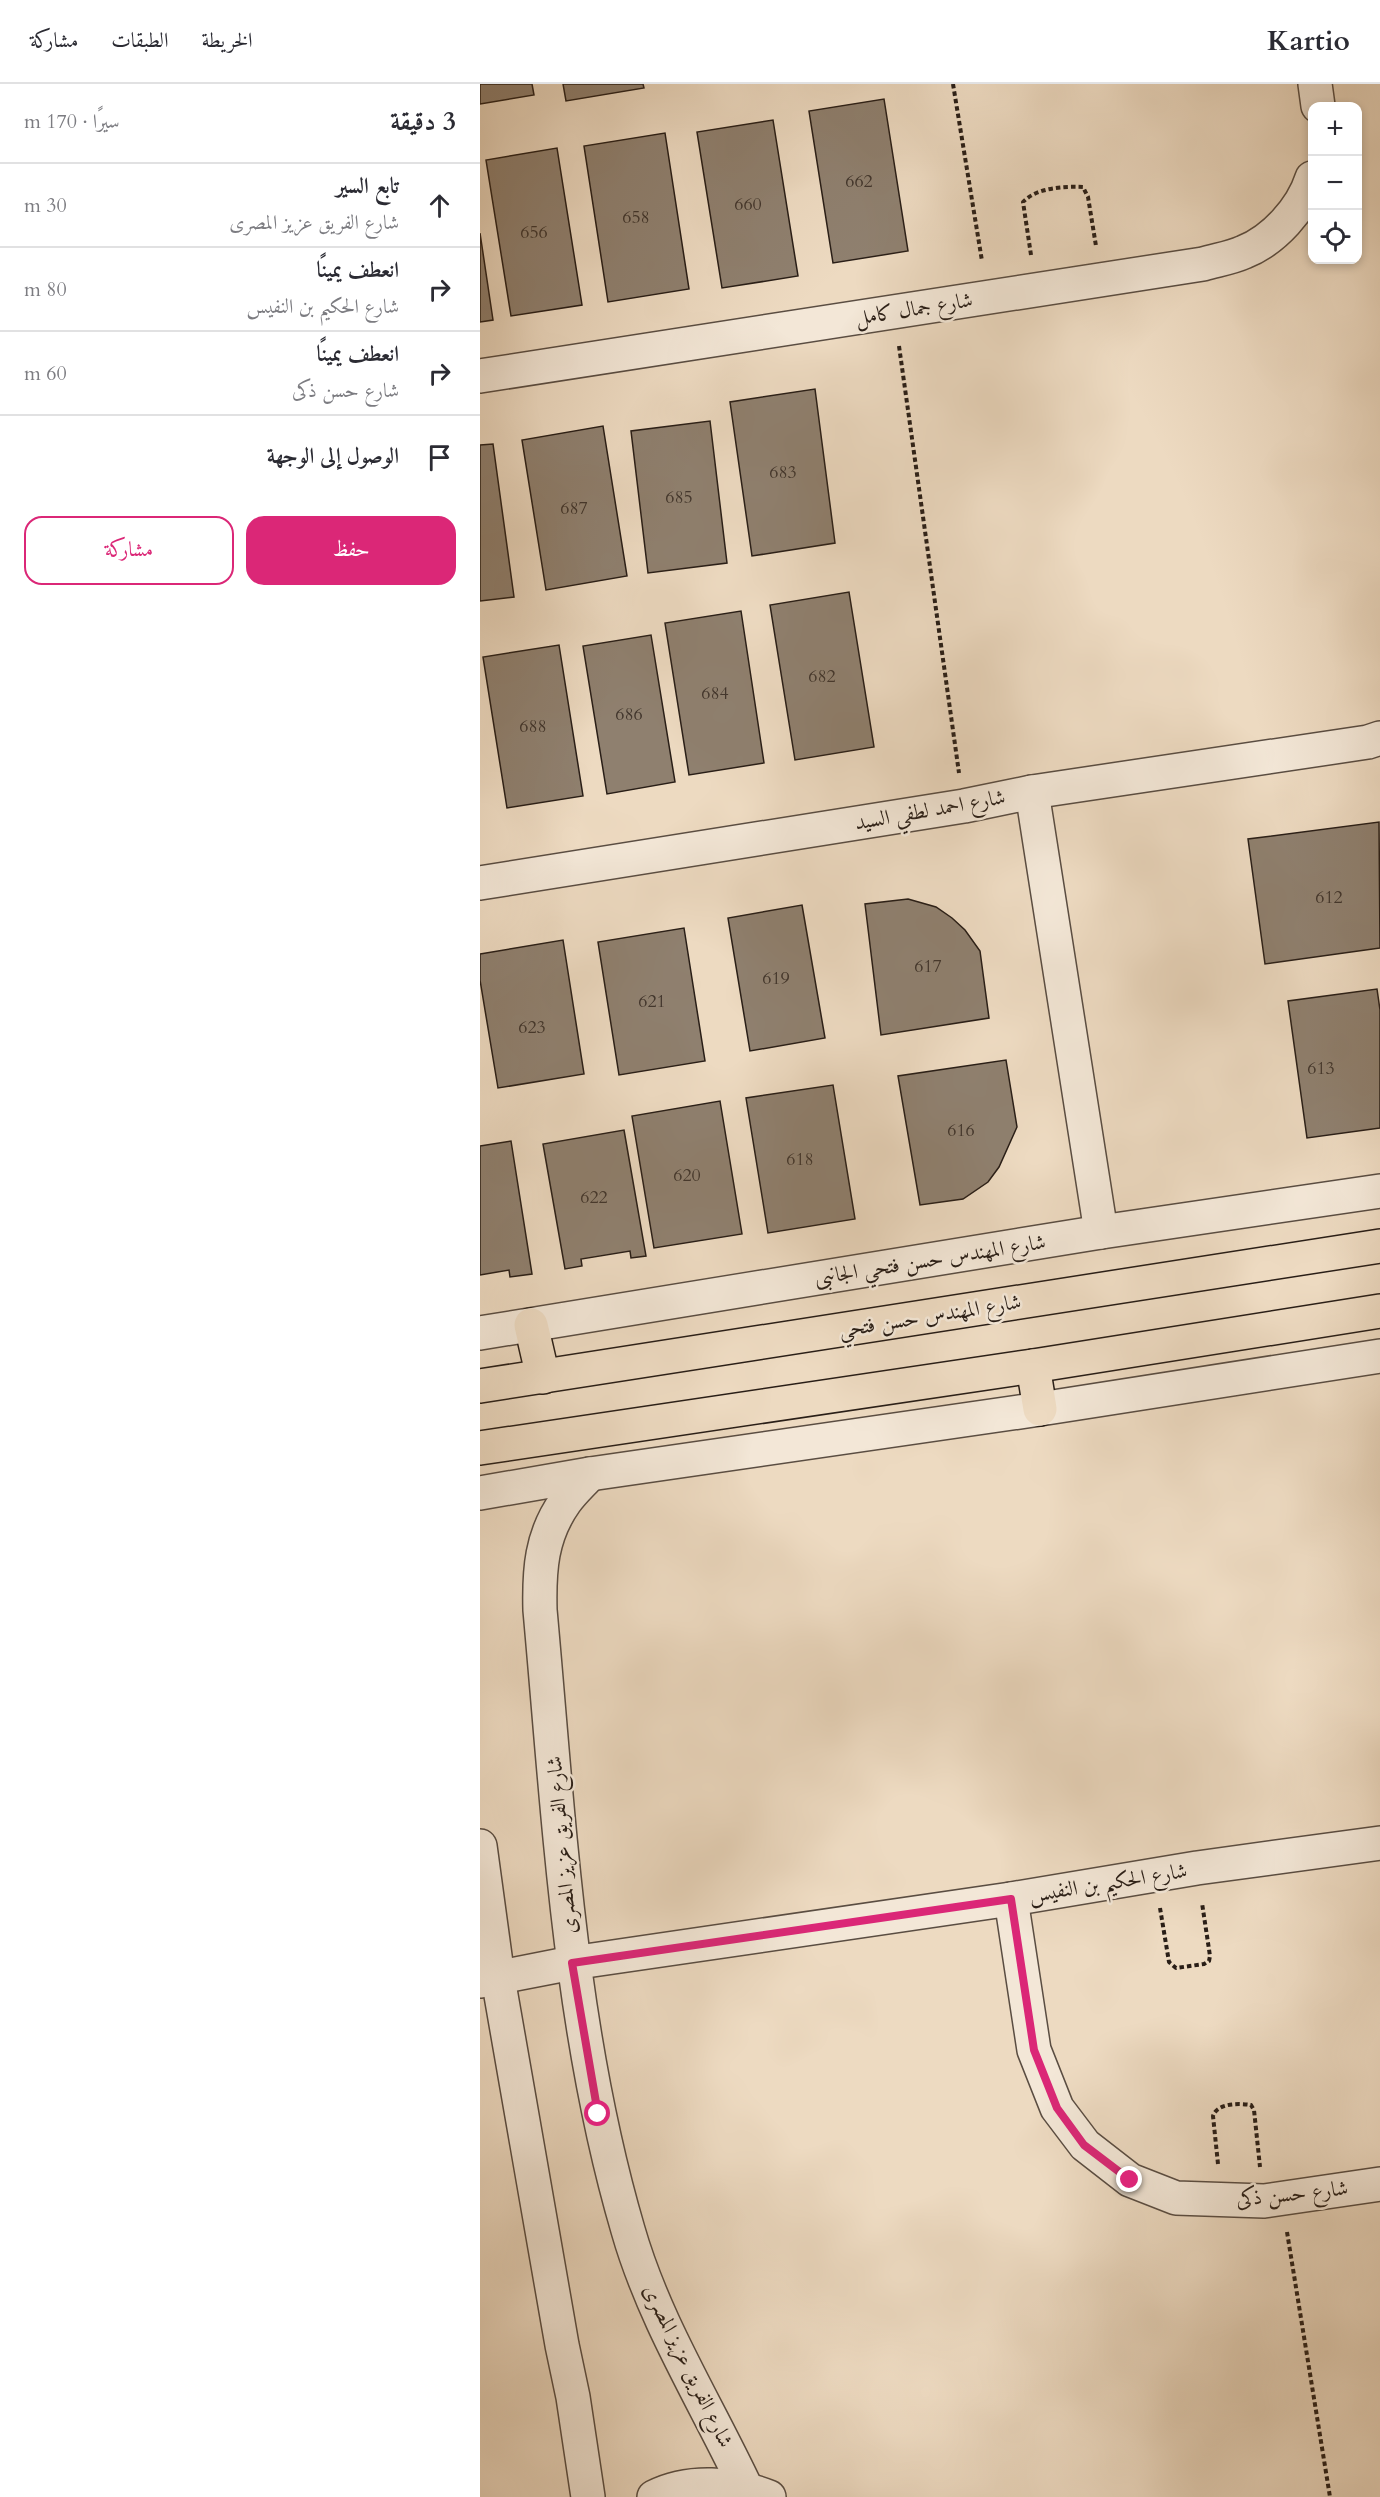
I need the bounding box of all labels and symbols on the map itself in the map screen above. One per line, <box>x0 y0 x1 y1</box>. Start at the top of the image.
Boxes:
house number: 662 <box>845 169 873 194</box>
house number: 660 <box>734 192 762 217</box>
house number: 658 <box>622 205 650 230</box>
house number: 656 <box>520 220 548 245</box>
street label: شارع جمال كامل <box>853 285 975 336</box>
house number: 683 <box>769 460 797 485</box>
house number: 685 <box>665 485 693 510</box>
house number: 687 <box>560 496 588 521</box>
house number: 682 <box>808 664 836 689</box>
house number: 684 <box>701 681 729 706</box>
house number: 686 <box>615 702 643 727</box>
house number: 688 <box>519 714 547 739</box>
street label: شارع احمد لطفي السيد <box>852 782 1008 842</box>
house number: 612 <box>1315 885 1343 910</box>
house number: 617 <box>914 954 942 979</box>
house number: 619 <box>762 966 790 991</box>
house number: 621 <box>638 989 666 1014</box>
house number: 623 <box>518 1015 546 1040</box>
house number: 613 <box>1307 1056 1335 1081</box>
house number: 616 <box>947 1118 975 1143</box>
house number: 618 <box>786 1147 814 1172</box>
house number: 620 <box>673 1163 701 1188</box>
house number: 622 <box>580 1185 608 1210</box>
street label: شارع المهندس حسن فتحي الجانبى <box>812 1227 1049 1298</box>
street label: شارع المهندس حسن فتحي <box>837 1287 1024 1350</box>
street label: شارع الفريق عزيز المصرى <box>540 1755 587 1935</box>
street label: شارع الحكيم بن النفيس <box>1027 1856 1190 1916</box>
route start <box>584 2100 610 2126</box>
route end <box>1116 2166 1142 2192</box>
street label: شارع حسن ذكى <box>1235 2174 1350 2217</box>
street label: شارع الفريق عزيز المصرى <box>633 2280 740 2454</box>

